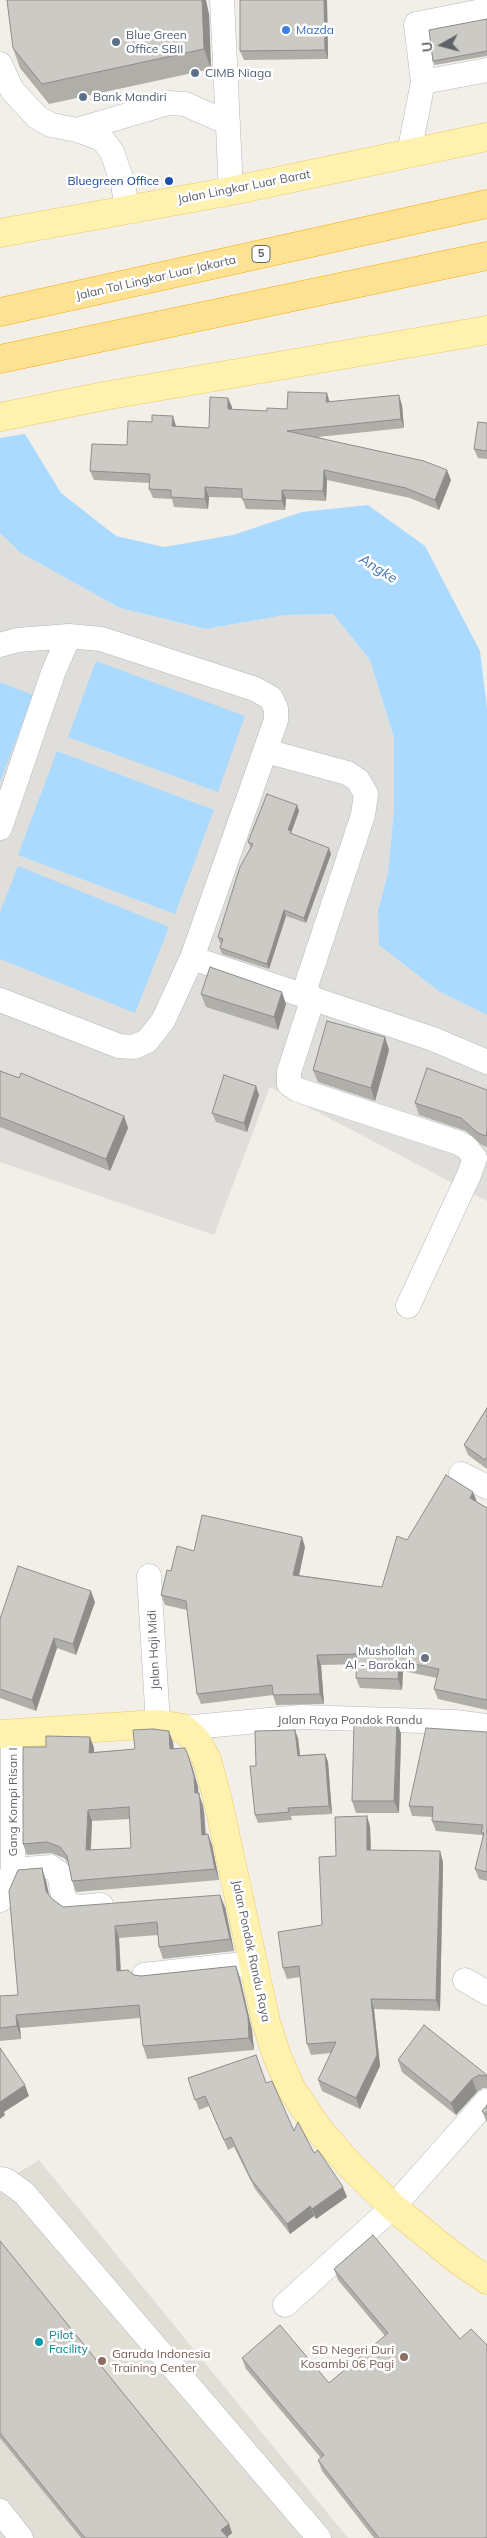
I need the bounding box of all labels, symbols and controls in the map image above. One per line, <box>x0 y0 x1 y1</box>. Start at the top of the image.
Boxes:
north arrow <box>417 20 467 70</box>
place label: Mazda <box>296 23 334 37</box>
marker: Mazda <box>280 24 292 36</box>
place label: Blue Green Office SBII <box>126 28 187 56</box>
marker: Blue Green Office SBII <box>110 36 122 48</box>
text: U <box>418 41 437 53</box>
place label: CIMB Niaga <box>205 66 271 80</box>
marker: CIMB Niaga <box>189 67 201 79</box>
place label: Bank Mandiri <box>93 90 166 104</box>
marker: Bank Mandiri <box>77 91 89 103</box>
street label: Jalan Lingkar Luar Barat <box>176 167 312 207</box>
place label: Bluegreen Office <box>67 174 159 188</box>
marker: Bluegreen Office <box>163 175 175 187</box>
road number: 5 <box>252 245 270 262</box>
street label: Jalan Tol Lingkar Luar Jakarta <box>75 253 237 303</box>
water label: Angke <box>356 551 400 587</box>
street label: Jalan Haji Midi <box>145 1610 163 1690</box>
place label: Mushollah Al - Barokah <box>345 1644 415 1672</box>
marker: Mushollah Al - Barokah <box>419 1652 431 1664</box>
street label: Jalan Raya Pondok Randu <box>278 1713 422 1727</box>
street label: Gang Kompi Risan I <box>6 1747 20 1857</box>
street label: Jalan Pondok Randu Raya <box>229 1879 273 2023</box>
place label: Pilot Facility <box>49 2328 88 2356</box>
marker: Pilot Facility <box>33 2336 45 2348</box>
place label: SD Negeri Duri Kosambi 06 Pagi <box>300 2343 394 2371</box>
place label: Garuda Indonesia Training Center <box>112 2347 211 2375</box>
marker: SD Negeri Duri Kosambi 06 Pagi <box>398 2351 410 2363</box>
marker: Garuda Indonesia Training Center <box>96 2355 108 2367</box>

